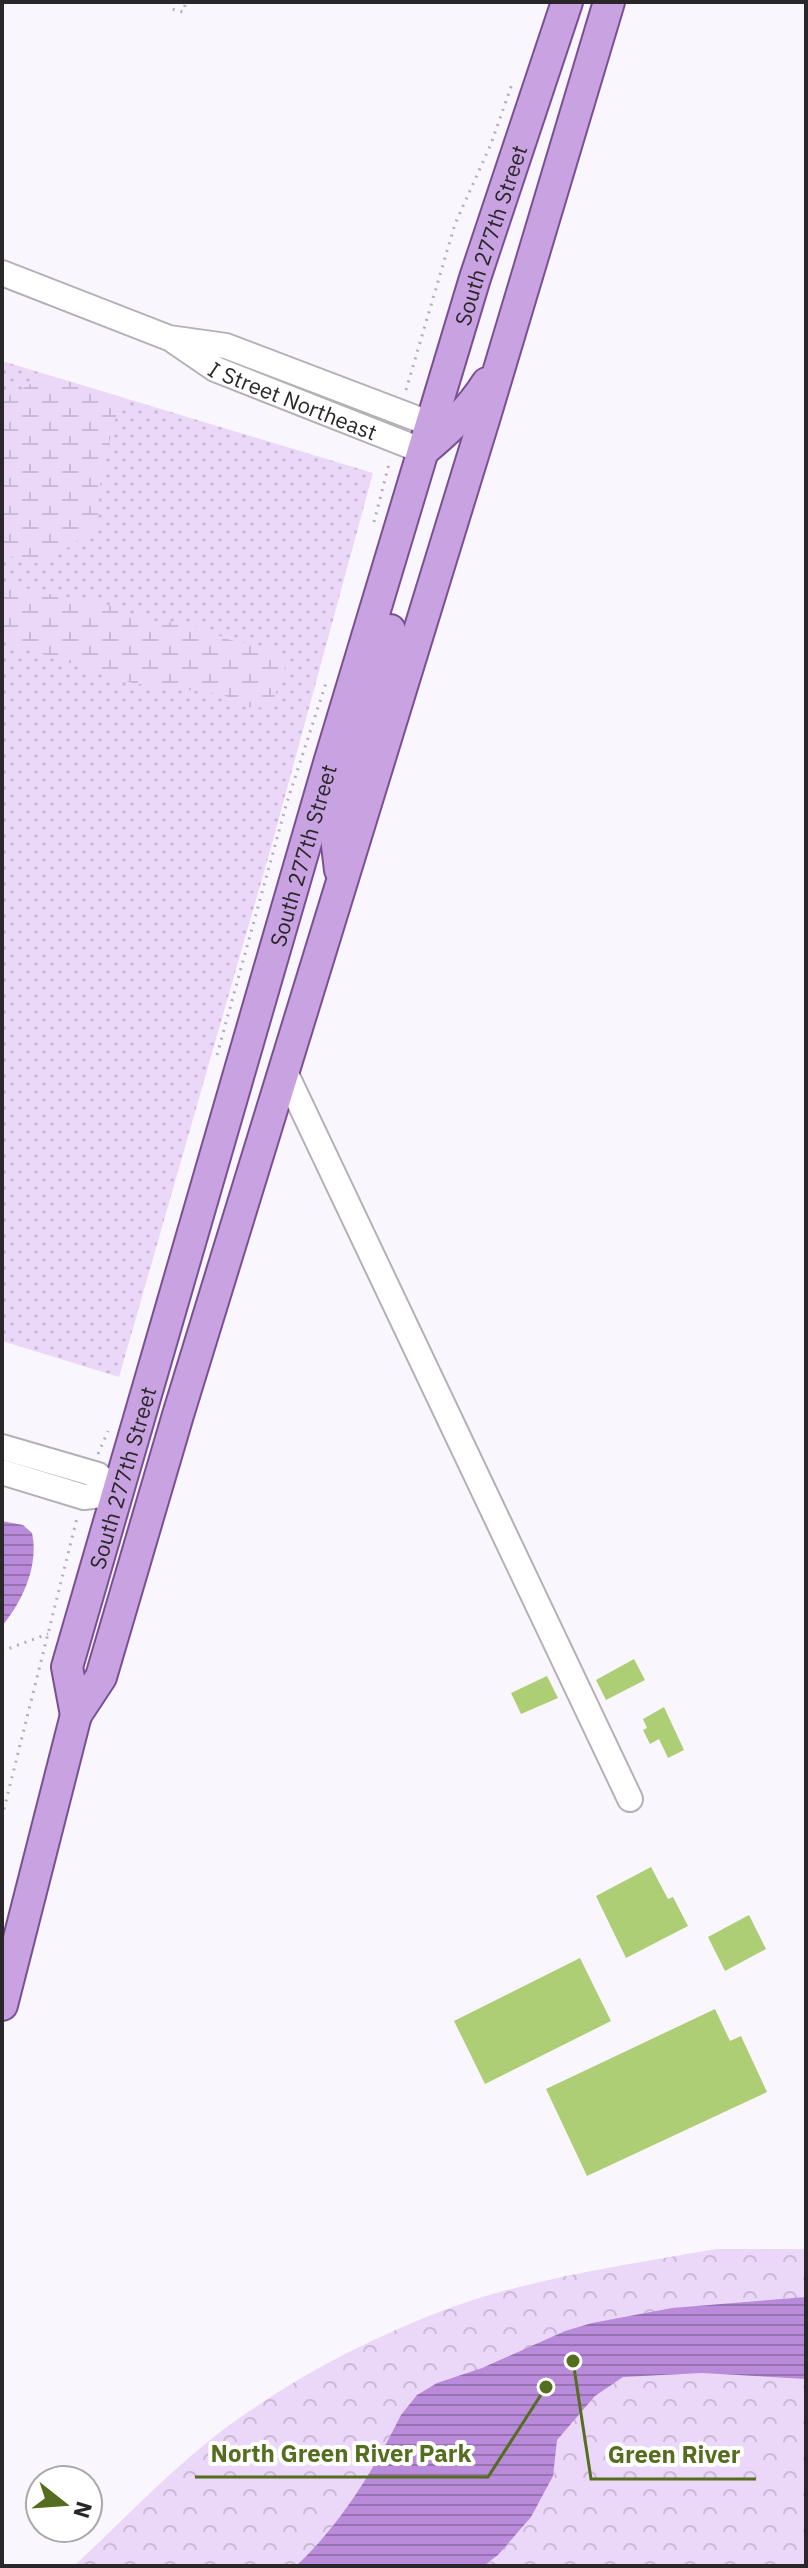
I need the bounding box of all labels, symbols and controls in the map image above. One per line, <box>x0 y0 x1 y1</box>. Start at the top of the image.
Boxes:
street label: South 277th Street <box>447 141 533 329</box>
street label: I Street Northeast <box>203 354 382 446</box>
street label: South 277th Street <box>262 761 342 950</box>
street label: South 277th Street <box>82 1383 162 1572</box>
callout: North Green River Park <box>195 2429 488 2477</box>
callout: Green River <box>591 2431 756 2479</box>
text: North Green River Park <box>211 2437 472 2469</box>
text: Green River <box>608 2438 741 2470</box>
north arrow <box>24 2464 104 2544</box>
text: N <box>67 2498 100 2522</box>

